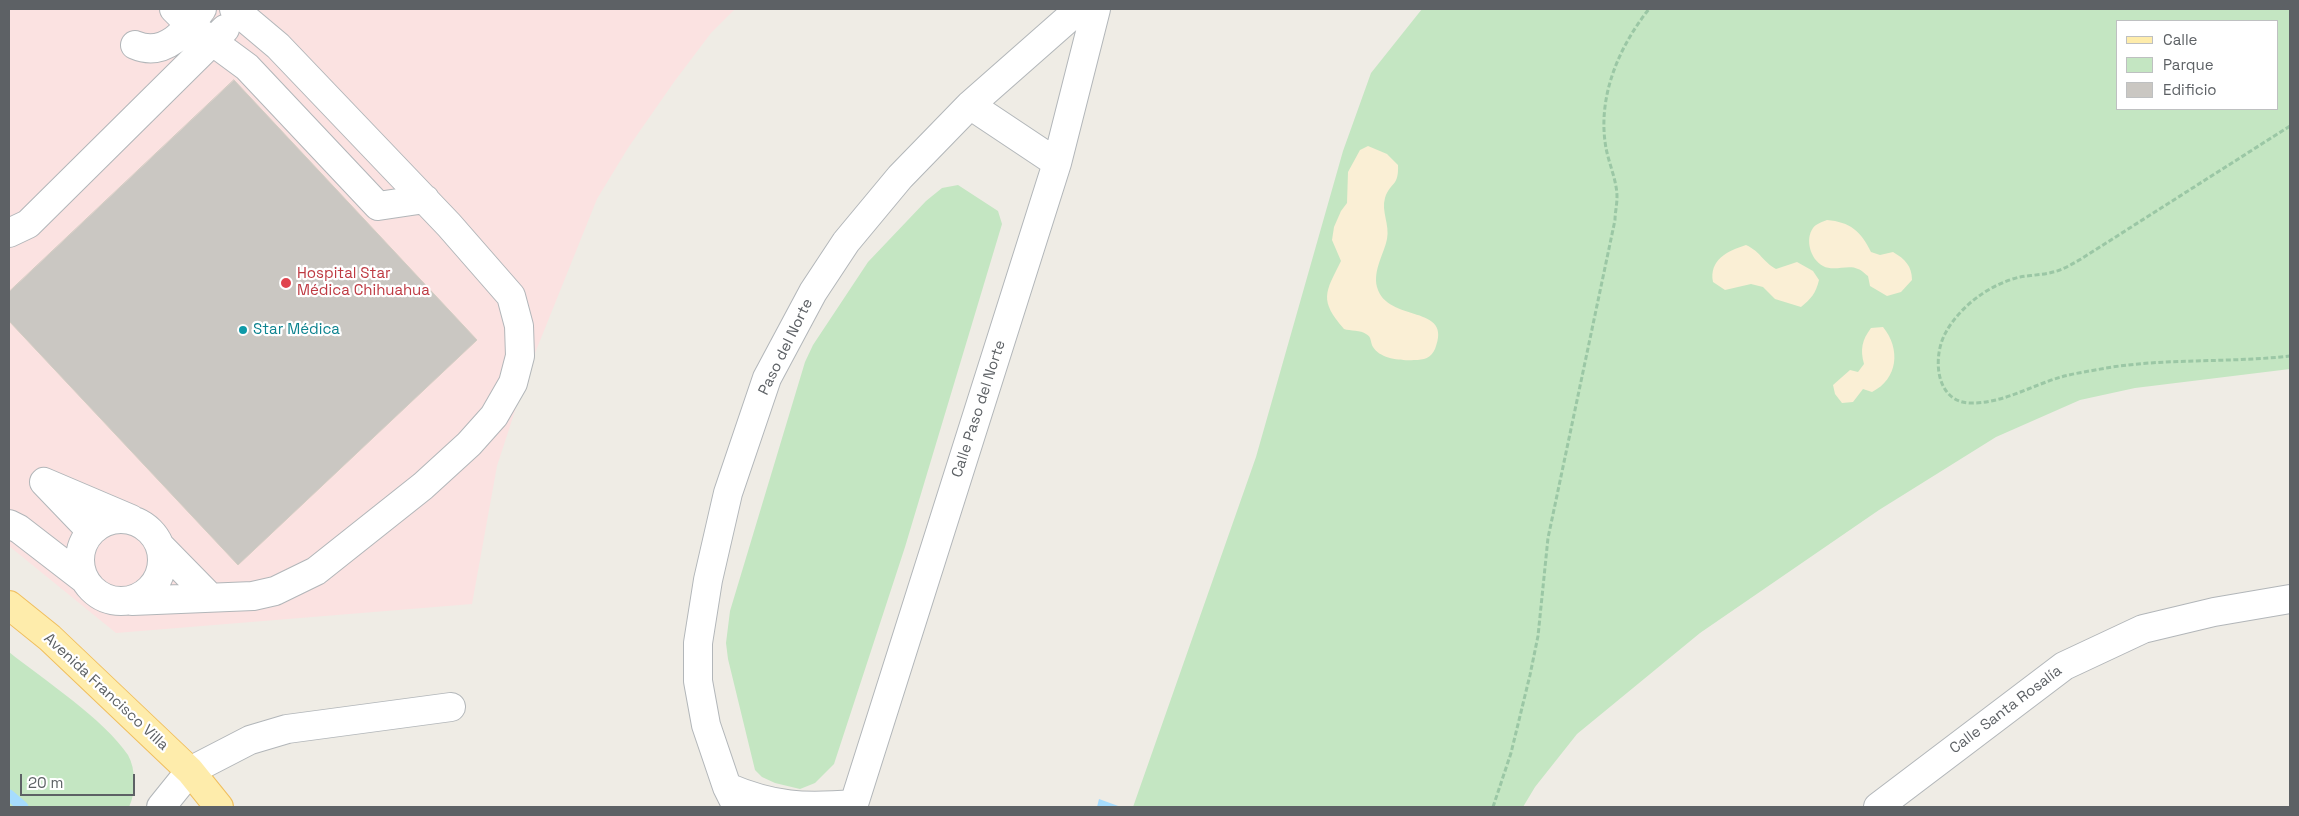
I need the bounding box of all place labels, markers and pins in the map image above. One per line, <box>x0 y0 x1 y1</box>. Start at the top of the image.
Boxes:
place label: Hospital Star Médica Chihuahua <box>297 265 430 300</box>
marker: Hospital Star Médica Chihuahua <box>279 276 293 290</box>
place label: Star Médica <box>253 321 340 339</box>
marker: Star Médica <box>237 324 249 336</box>

